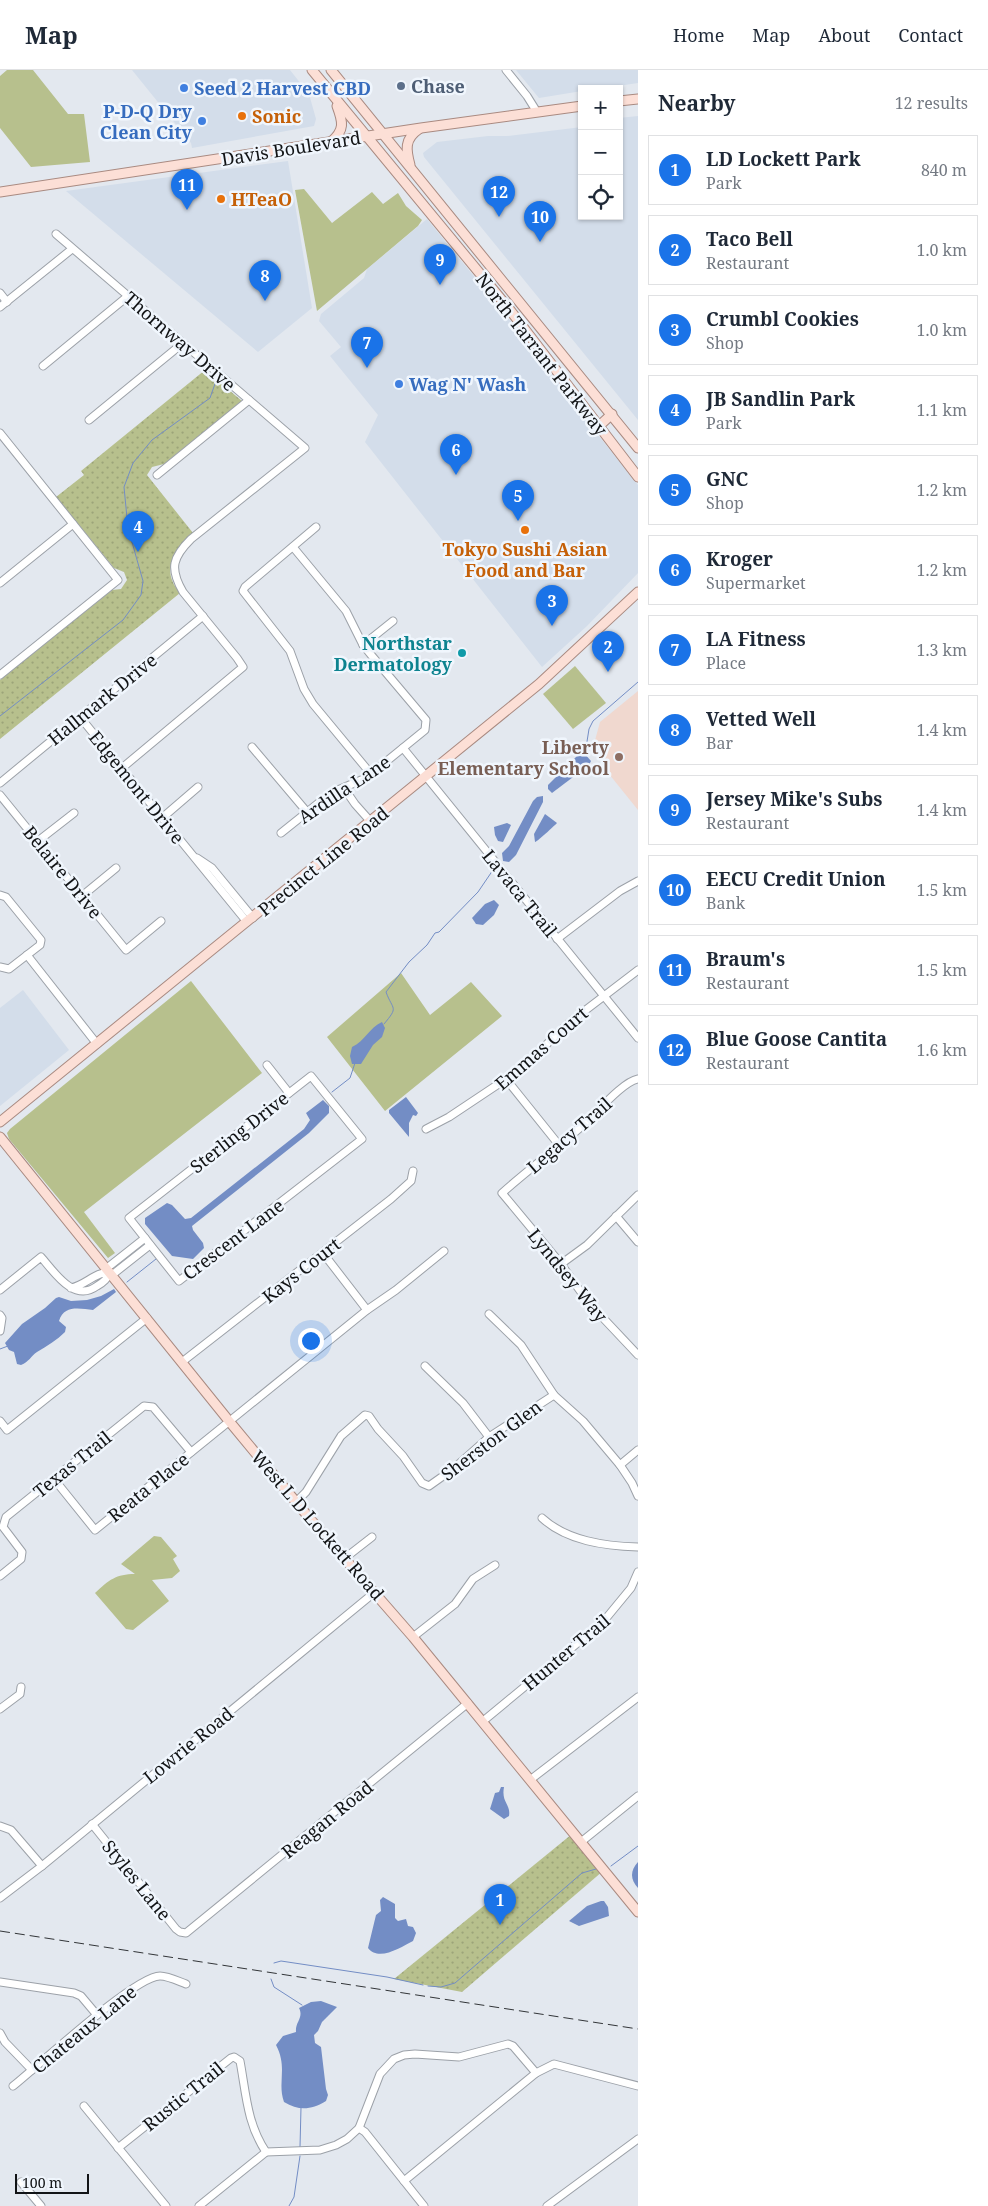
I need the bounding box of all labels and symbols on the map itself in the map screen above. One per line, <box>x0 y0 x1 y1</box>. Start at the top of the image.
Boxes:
place label: Chase <box>411 74 465 98</box>
place label: Seed 2 Harvest CBD <box>194 76 371 100</box>
marker: Chase <box>395 80 407 92</box>
marker: Seed 2 Harvest CBD <box>178 82 190 94</box>
place label: P-D-Q Dry Clean City <box>100 99 193 144</box>
place label: Sonic <box>252 104 301 128</box>
marker: Sonic <box>236 110 248 122</box>
marker: P-D-Q Dry Clean City <box>196 115 208 127</box>
street label: Davis Boulevard <box>219 125 363 171</box>
pin: 11 <box>171 169 203 210</box>
pin: 12 <box>483 176 515 217</box>
place label: HTeaO <box>231 187 292 211</box>
marker: HTeaO <box>215 193 227 205</box>
pin: 10 <box>524 201 556 242</box>
pin: 9 <box>424 244 456 285</box>
pin: 8 <box>249 260 281 301</box>
street label: North Tarrant Parkway <box>471 268 614 441</box>
street label: Thornway Drive <box>119 286 241 396</box>
pin: 7 <box>351 327 383 368</box>
place label: Wag N' Wash <box>409 372 526 396</box>
marker: Wag N' Wash <box>393 378 405 390</box>
pin: 6 <box>440 434 472 475</box>
pin: 5 <box>502 480 534 521</box>
pin: 4 <box>122 511 154 552</box>
marker: Tokyo Sushi Asian Food and Bar <box>519 524 531 536</box>
place label: Tokyo Sushi Asian Food and Bar <box>442 537 608 582</box>
pin: 3 <box>536 585 568 626</box>
place label: Northstar Dermatology <box>334 631 453 676</box>
pin: 2 <box>592 631 624 672</box>
marker: Northstar Dermatology <box>456 647 468 659</box>
street label: Hallmark Drive <box>42 648 162 750</box>
street label: Edgemont Drive <box>84 725 190 849</box>
place label: Liberty Elementary School <box>438 735 610 780</box>
street label: Ardilla Lane <box>293 749 395 829</box>
marker: Liberty Elementary School <box>613 751 625 763</box>
street label: Precinct Line Road <box>253 801 393 921</box>
street label: Belaire Drive <box>18 821 108 923</box>
street label: Lavaca Trail <box>477 844 563 942</box>
street label: Emmas Court <box>489 1001 593 1095</box>
street label: Sterling Drive <box>185 1086 293 1178</box>
street label: Legacy Trail <box>522 1091 617 1178</box>
street label: Crescent Lane <box>177 1193 289 1285</box>
street label: Lyndsey Way <box>523 1223 614 1327</box>
street label: Kays Court <box>257 1232 345 1308</box>
your location <box>298 1328 324 1354</box>
street label: Sherston Glen <box>436 1394 547 1486</box>
street label: Texas Trail <box>28 1425 116 1503</box>
street label: West L D Lockett Road <box>246 1445 390 1605</box>
street label: Reata Place <box>102 1447 194 1527</box>
street label: Hunter Trail <box>517 1608 615 1696</box>
street label: Lowrie Road <box>138 1701 238 1789</box>
street label: Reagan Road <box>276 1775 378 1863</box>
street label: Styles Lane <box>97 1835 177 1925</box>
pin: 1 <box>484 1884 516 1925</box>
street label: Chateaux Lane <box>27 1979 141 2079</box>
street label: Rustic Trail <box>138 2056 229 2136</box>
scale bar <box>15 2171 89 2194</box>

